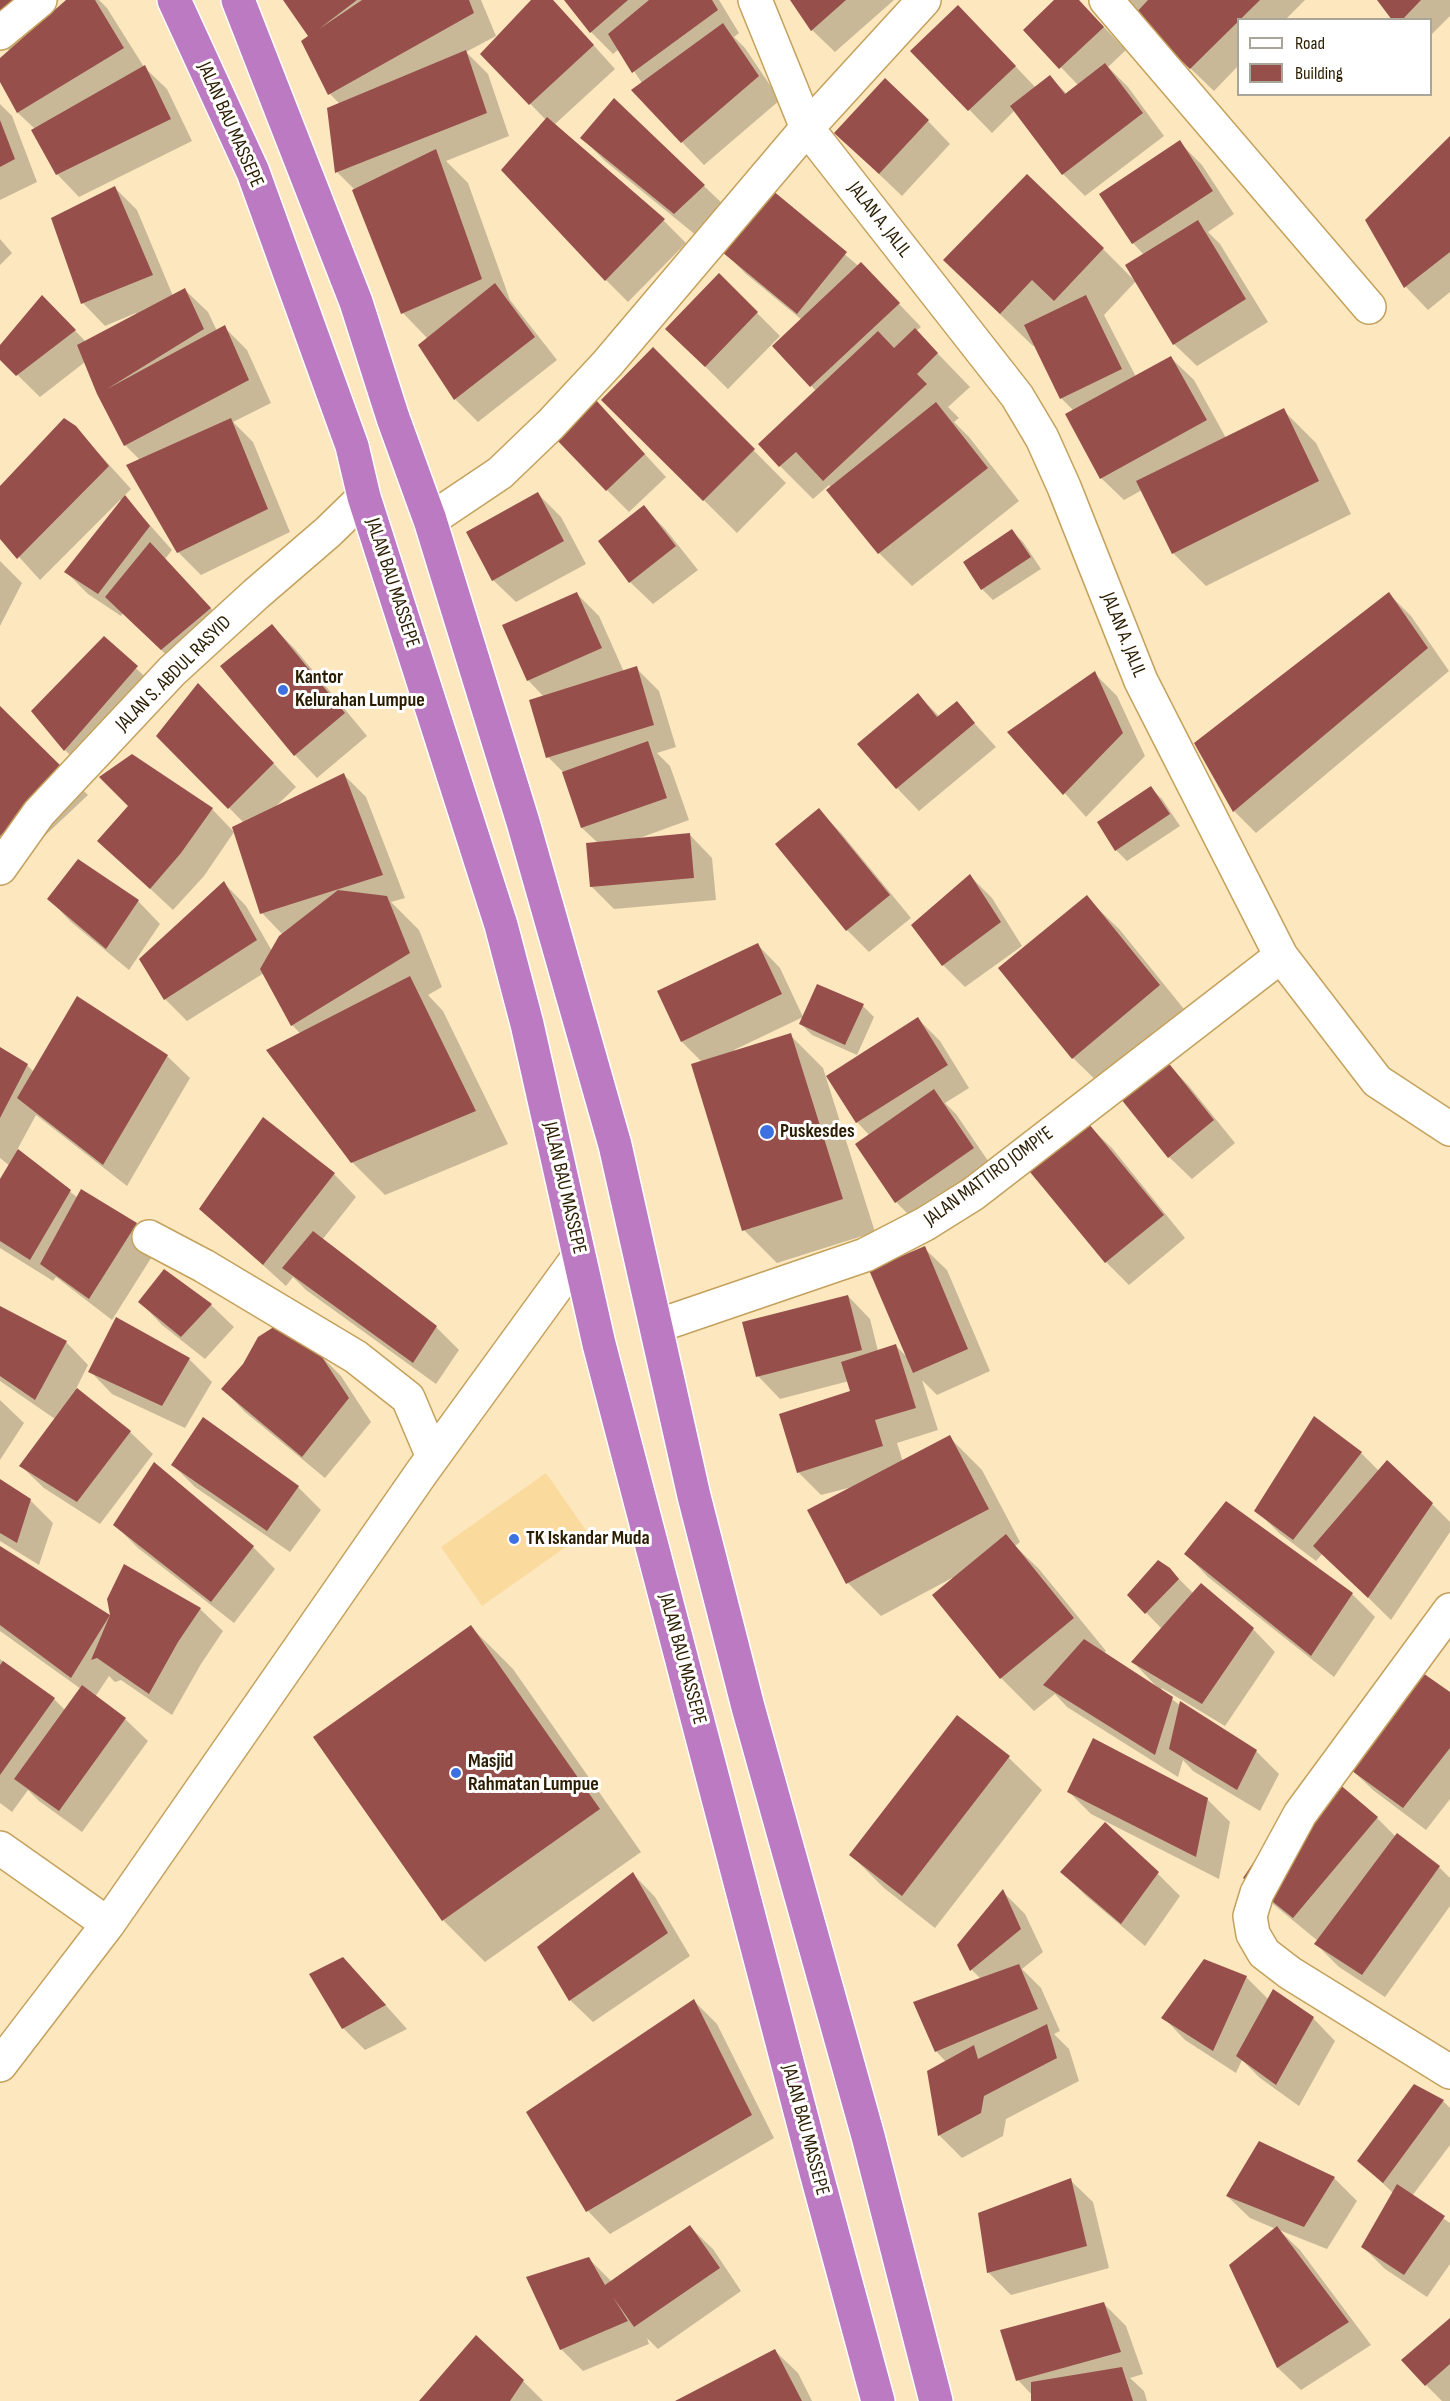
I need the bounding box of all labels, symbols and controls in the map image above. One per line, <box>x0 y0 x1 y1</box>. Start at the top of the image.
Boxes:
legend <box>1237 18 1432 96</box>
text: Road <box>1295 33 1325 54</box>
street label: JALAN BAU MASSEPE <box>192 59 268 191</box>
text: Building <box>1295 63 1343 84</box>
street label: JALAN A. JALIL <box>842 177 916 263</box>
street label: JALAN BAU MASSEPE <box>360 515 424 651</box>
street label: JALAN A. JALIL <box>1095 589 1151 681</box>
street label: JALAN S. ABDUL RASYID <box>111 611 237 737</box>
place label: Kantor Kelurahan Lumpue <box>295 666 425 713</box>
marker: Kantor Kelurahan Lumpue <box>276 683 290 697</box>
street label: JALAN BAU MASSEPE <box>537 1120 591 1256</box>
place label: Puskesdes <box>780 1120 855 1144</box>
street label: JALAN MATTIRO JOMPI'E <box>920 1122 1058 1232</box>
marker: Puskesdes <box>758 1123 776 1141</box>
place label: TK Iskandar Muda <box>526 1527 650 1551</box>
marker: TK Iskandar Muda <box>507 1532 521 1546</box>
street label: JALAN BAU MASSEPE <box>653 1591 711 1727</box>
place label: Masjid Rahmatan Lumpue <box>468 1750 599 1797</box>
marker: Masjid Rahmatan Lumpue <box>449 1766 463 1780</box>
street label: JALAN BAU MASSEPE <box>776 2062 834 2198</box>

